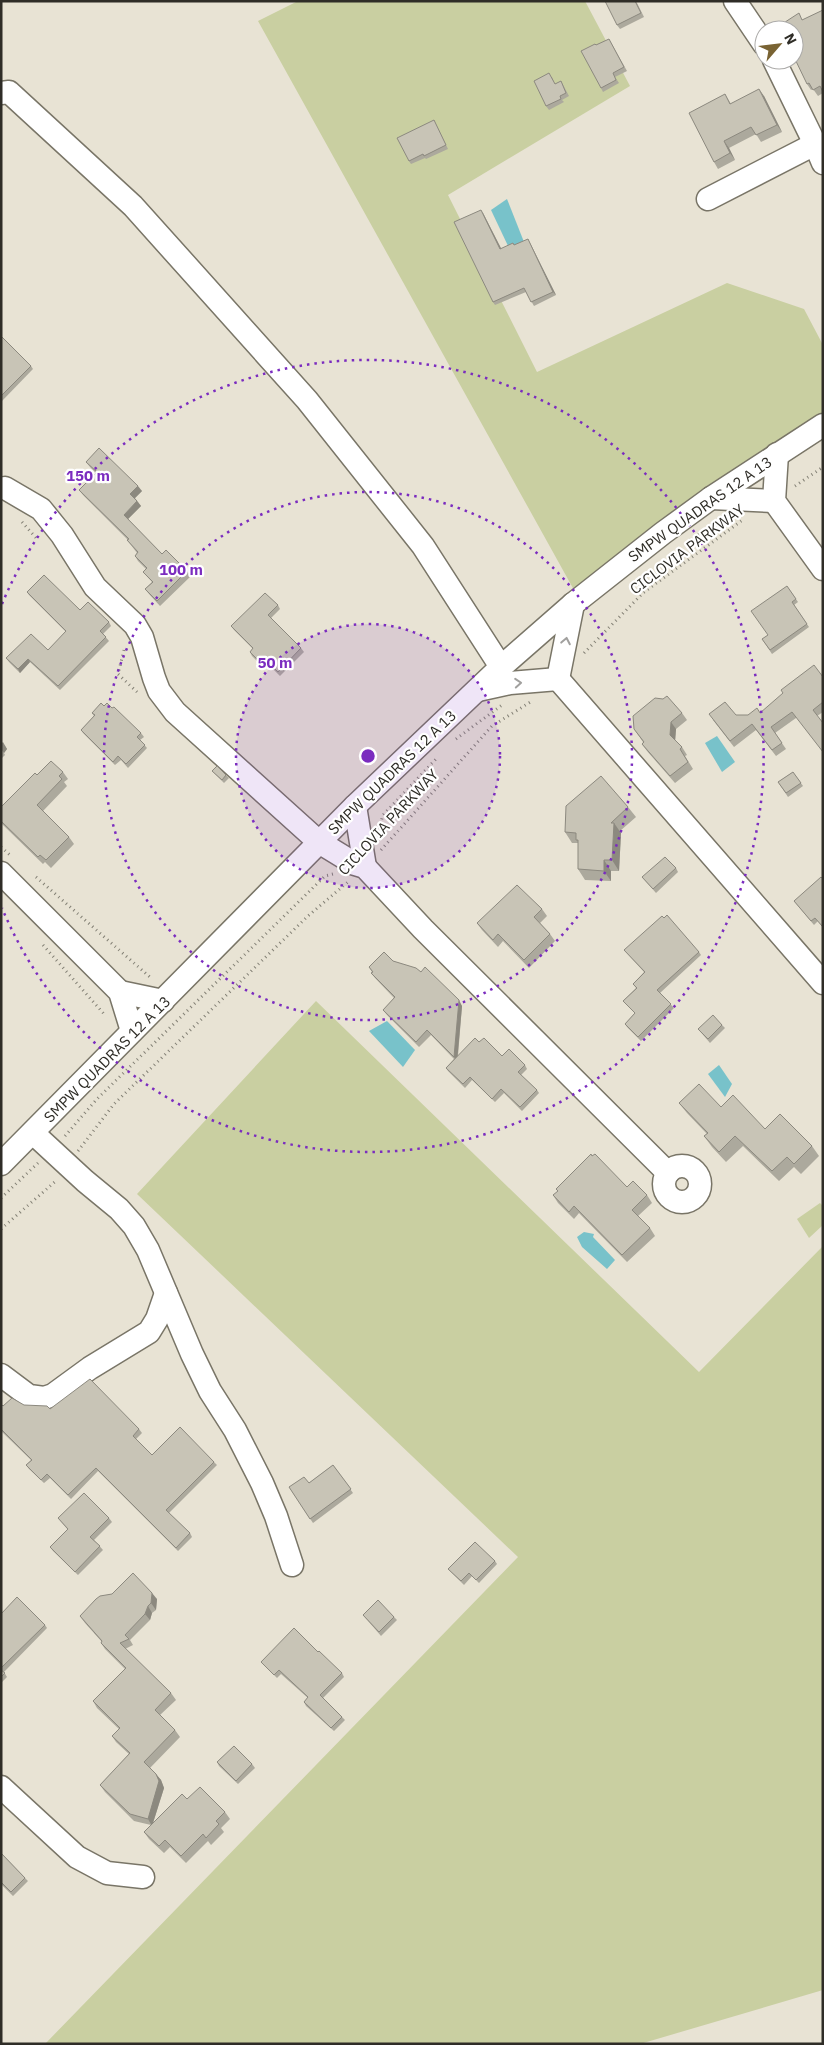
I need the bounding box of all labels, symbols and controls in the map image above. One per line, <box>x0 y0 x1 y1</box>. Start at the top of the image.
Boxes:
north arrow <box>754 20 804 70</box>
text: N <box>780 30 801 48</box>
street label: SMPW QUADRAS 12 A 13 <box>624 452 776 566</box>
text: 150 m <box>66 466 110 485</box>
street label: CICLOVIA PARKWAY <box>626 500 748 598</box>
text: 100 m <box>159 560 203 579</box>
one-way arrow <box>560 637 571 646</box>
text: 50 m <box>258 653 292 672</box>
one-way arrow <box>515 677 523 688</box>
street label: SMPW QUADRAS 12 A 13 <box>324 706 460 838</box>
centre of rings <box>359 747 377 765</box>
street label: CICLOVIA PARKWAY <box>334 765 442 879</box>
street label: SMPW QUADRAS 12 A 13 <box>40 992 174 1126</box>

